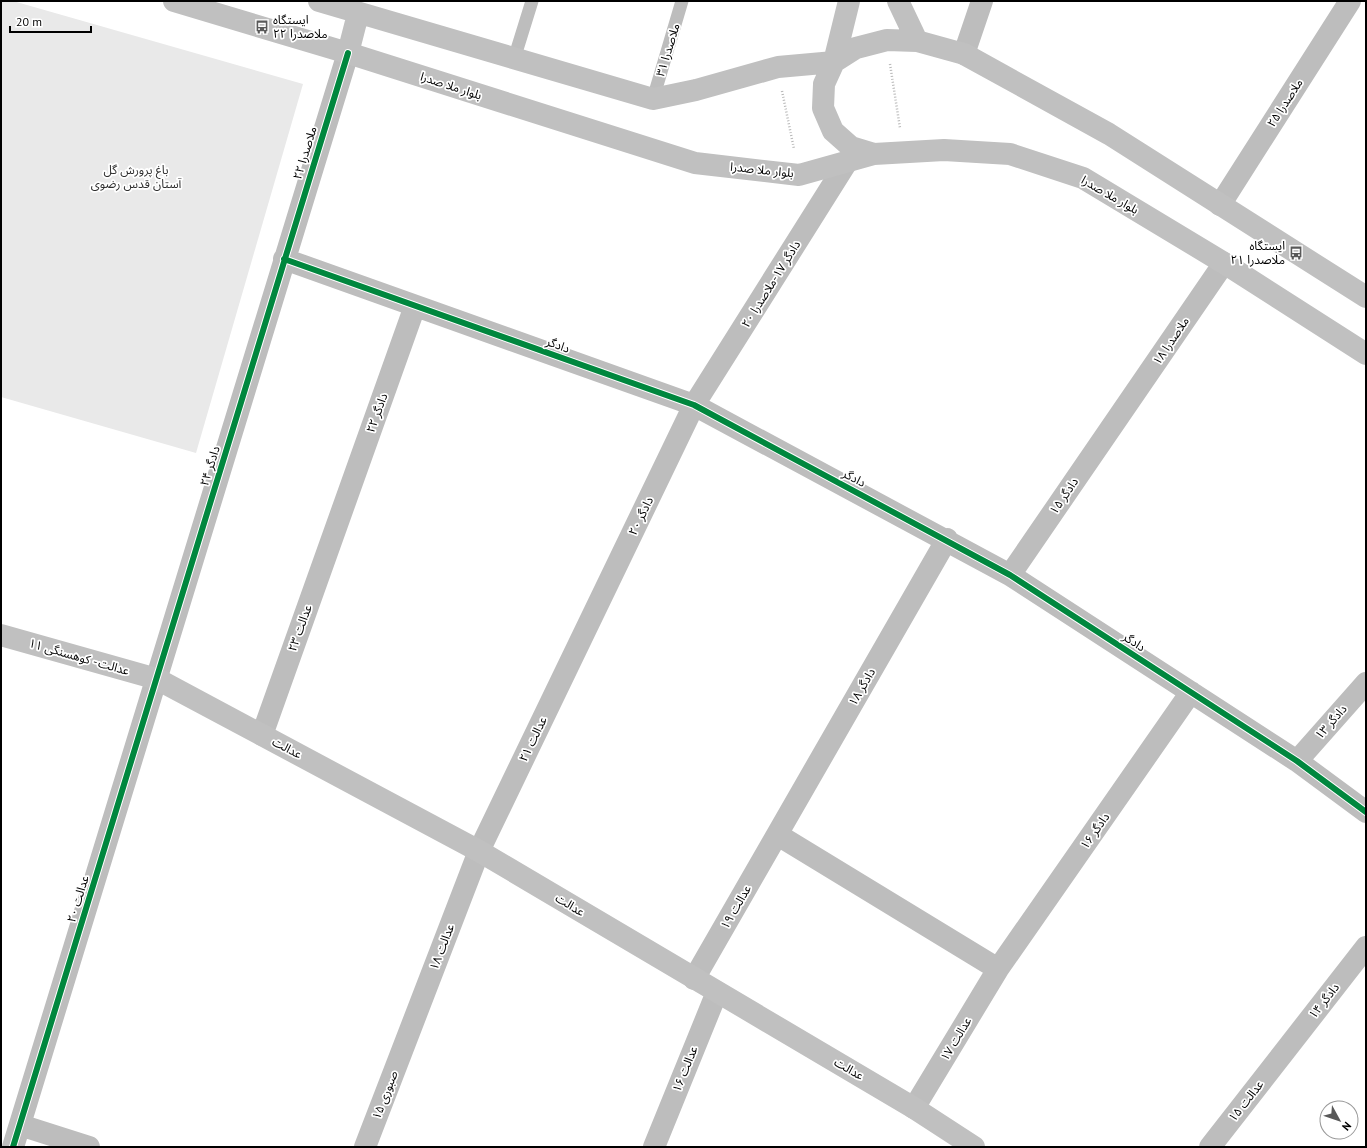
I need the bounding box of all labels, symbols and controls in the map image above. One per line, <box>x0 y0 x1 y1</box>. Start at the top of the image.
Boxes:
scale bar <box>10 8 91 34</box>
place label: ایستگاه ملاصدرا ۲۲ <box>273 12 328 41</box>
text: 20 m <box>16 14 42 29</box>
bus stop icon: ایستگاه ملاصدرا ۲۲ <box>254 19 270 35</box>
street label: ملاصدرا ۳۱ <box>652 22 683 78</box>
street label: بلوار ملا صدرا <box>418 69 484 103</box>
street label: ملاصدرا ۲۵ <box>1263 76 1306 130</box>
street label: ملاصدرا ۲۲ <box>289 125 320 181</box>
street label: بلوار ملا صدرا <box>730 159 795 180</box>
park label: باغ پرورش گل آستان قدس رضوی <box>91 162 182 191</box>
street label: بلوار ملا صدرا <box>1079 172 1142 217</box>
street label: دادگر ۱۷-ملاصدرا ۲۰ <box>738 237 804 330</box>
place label: ایستگاه ملاصدرا ۲۱ <box>1230 238 1285 267</box>
bus stop icon: ایستگاه ملاصدرا ۲۱ <box>1288 245 1304 261</box>
street label: ملاصدرا ۱۸ <box>1149 314 1192 368</box>
street label: دادگر <box>543 333 572 356</box>
street label: دادگر ۲۲ <box>362 391 391 435</box>
street label: دادگر ۲۴ <box>196 444 223 488</box>
street label: دادگر <box>839 465 869 490</box>
street label: دادگر ۱۵ <box>1046 474 1081 517</box>
street label: دادگر ۲۰ <box>625 494 656 537</box>
street label: عدالت ۲۳ <box>284 602 315 653</box>
street label: دادگر <box>1119 628 1149 655</box>
street label: عدالت - کوهسنگی ۱۱ <box>27 635 131 678</box>
street label: دادگر ۱۸ <box>845 665 878 708</box>
street label: دادگر ۱۳ <box>1312 701 1350 742</box>
street label: عدالت ۲۱ <box>515 714 550 764</box>
street label: عدالت <box>270 734 305 762</box>
street label: دادگر ۱۶ <box>1077 809 1113 852</box>
street label: عدالت ۲۰ <box>63 873 92 924</box>
street label: عدالت ۱۹ <box>717 882 754 931</box>
street label: عدالت <box>553 890 588 919</box>
street label: عدالت ۱۸ <box>426 922 457 972</box>
street label: دادگر ۱۴ <box>1305 980 1342 1021</box>
street label: عدالت ۱۷ <box>937 1014 974 1063</box>
street label: عدالت ۱۶ <box>669 1044 701 1094</box>
street label: عدالت <box>832 1054 867 1083</box>
street label: صبوری ۱۵ <box>368 1068 401 1121</box>
street label: عدالت ۱۵ <box>1225 1077 1266 1124</box>
north arrow <box>1319 1100 1359 1140</box>
text: N <box>1339 1119 1354 1134</box>

